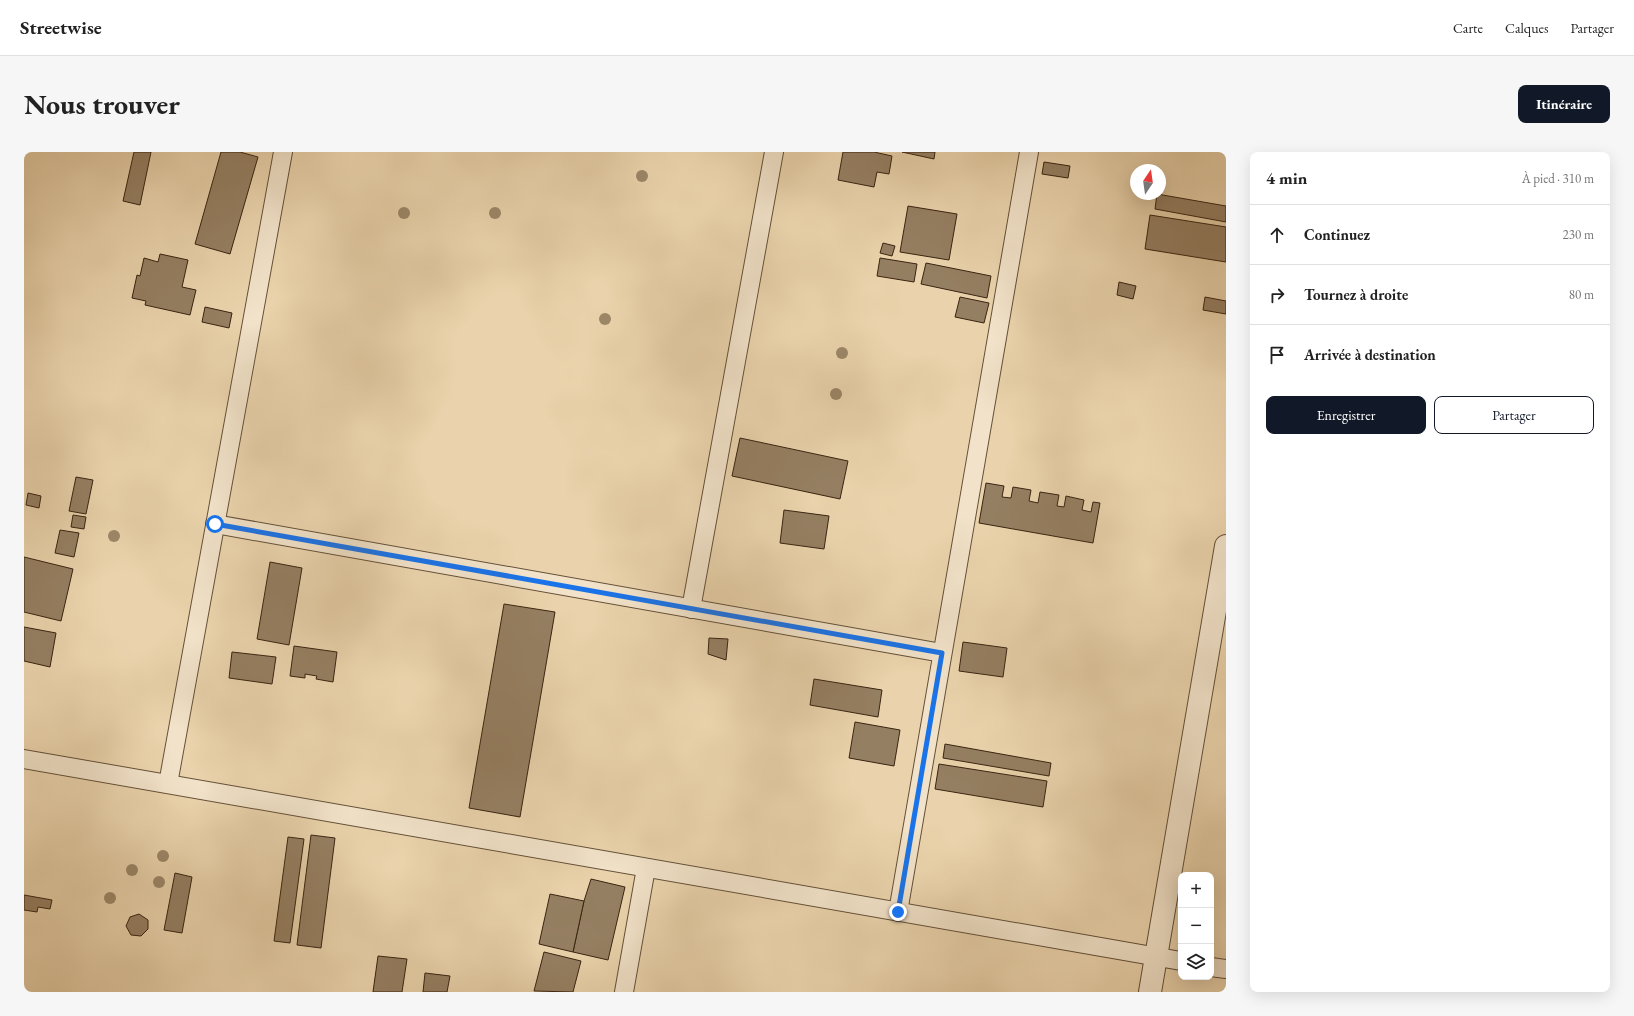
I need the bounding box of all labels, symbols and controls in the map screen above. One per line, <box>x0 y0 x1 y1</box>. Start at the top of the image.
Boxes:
text: Streetwise <box>20 15 102 40</box>
text: Carte <box>1453 19 1483 37</box>
text: Calques <box>1505 19 1549 37</box>
text: Partager <box>1571 19 1614 37</box>
button: Itinéraire <box>1518 85 1610 123</box>
text: Nous trouver <box>24 86 180 122</box>
north arrow <box>1130 164 1166 200</box>
text: 4 min <box>1266 167 1307 189</box>
text: À pied · 310 m <box>1522 170 1594 187</box>
icon: ahead <box>1266 224 1288 246</box>
text: Continuez <box>1304 225 1370 244</box>
text: 230 m <box>1563 226 1594 243</box>
icon: right <box>1266 284 1288 306</box>
text: Tournez à droite <box>1304 285 1408 304</box>
text: 80 m <box>1569 286 1594 303</box>
icon: arrive <box>1266 344 1288 366</box>
text: Arrivée à destination <box>1304 345 1436 364</box>
button: Enregistrer <box>1266 396 1426 434</box>
button: Partager <box>1434 396 1594 434</box>
route start <box>206 515 224 533</box>
map controls <box>1178 872 1214 980</box>
button: + <box>1178 872 1214 908</box>
route end <box>889 903 907 921</box>
button: − <box>1178 908 1214 944</box>
button: layers <box>1178 944 1214 980</box>

